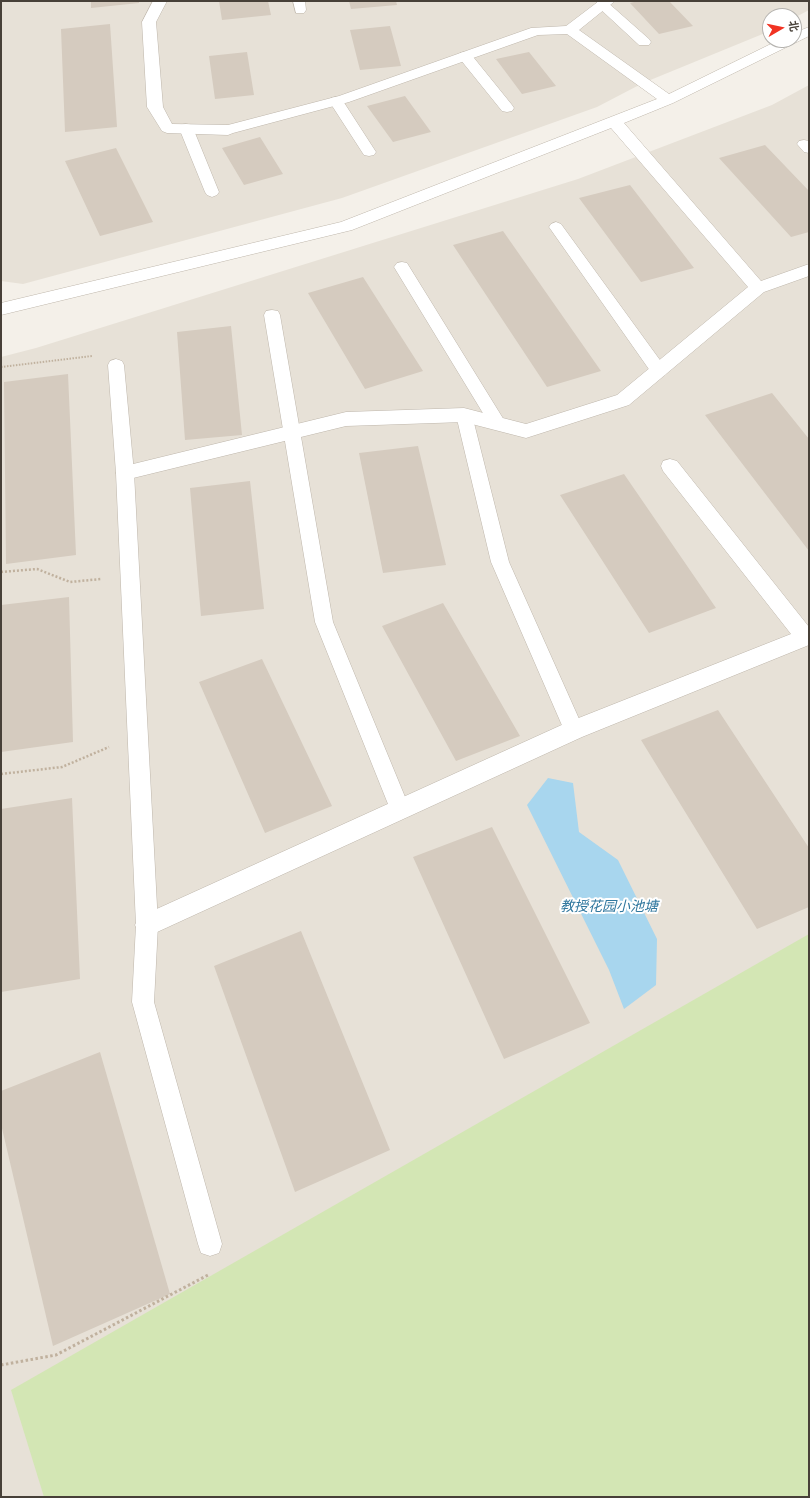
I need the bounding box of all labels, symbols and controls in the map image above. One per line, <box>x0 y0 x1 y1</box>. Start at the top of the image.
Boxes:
north arrow <box>762 8 802 48</box>
text: 北 <box>786 20 801 33</box>
water label: 教授花园小池塘 <box>560 899 658 915</box>

